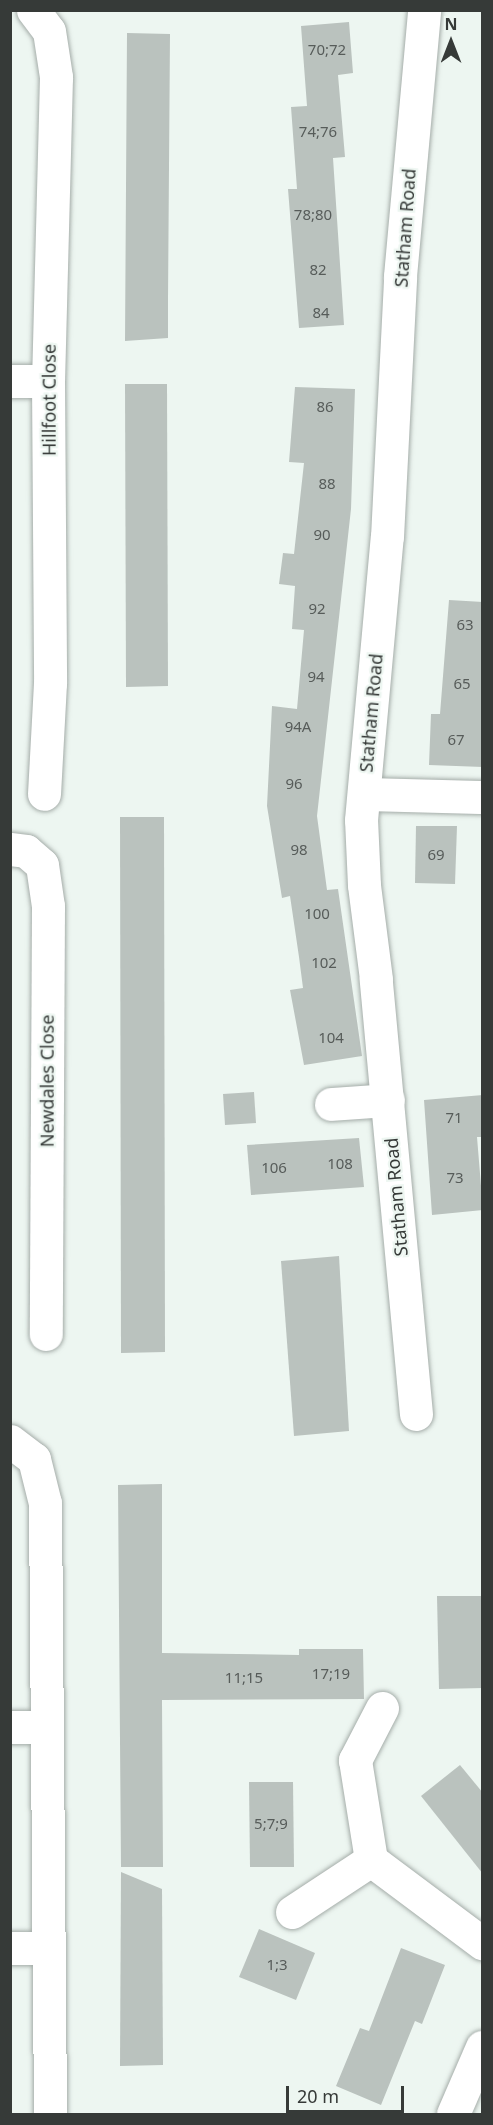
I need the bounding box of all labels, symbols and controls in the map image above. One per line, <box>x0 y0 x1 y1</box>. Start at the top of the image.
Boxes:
north arrow <box>421 12 481 72</box>
text: N <box>444 13 458 35</box>
house number: 70;72 <box>308 41 346 59</box>
house number: 74;76 <box>299 123 337 141</box>
street label: Statham Road <box>390 168 420 288</box>
house number: 78;80 <box>294 206 332 224</box>
house number: 82 <box>309 261 327 279</box>
house number: 84 <box>312 304 330 322</box>
street label: Hillfoot Close <box>38 344 60 456</box>
house number: 86 <box>316 398 334 416</box>
house number: 88 <box>318 475 336 493</box>
house number: 90 <box>313 526 331 544</box>
house number: 92 <box>308 600 326 618</box>
house number: 63 <box>456 616 474 634</box>
street label: Statham Road <box>355 653 387 773</box>
house number: 94 <box>307 668 325 686</box>
house number: 65 <box>453 675 471 693</box>
house number: 94A <box>285 718 311 736</box>
house number: 67 <box>447 731 465 749</box>
house number: 96 <box>285 775 303 793</box>
house number: 98 <box>290 841 308 859</box>
house number: 69 <box>427 846 445 864</box>
house number: 100 <box>304 905 330 923</box>
house number: 102 <box>311 954 337 972</box>
street label: Newdales Close <box>36 1015 58 1147</box>
house number: 104 <box>318 1029 344 1047</box>
house number: 71 <box>445 1109 463 1127</box>
street label: Statham Road <box>380 1137 412 1257</box>
house number: 108 <box>327 1155 353 1173</box>
house number: 106 <box>261 1159 287 1177</box>
house number: 73 <box>446 1169 464 1187</box>
house number: 17;19 <box>312 1665 350 1683</box>
house number: 11;15 <box>225 1669 263 1687</box>
house number: 5;7;9 <box>254 1815 288 1833</box>
house number: 1;3 <box>266 1956 288 1974</box>
scale bar <box>289 2074 408 2112</box>
text: 20 m <box>297 2084 339 2108</box>

